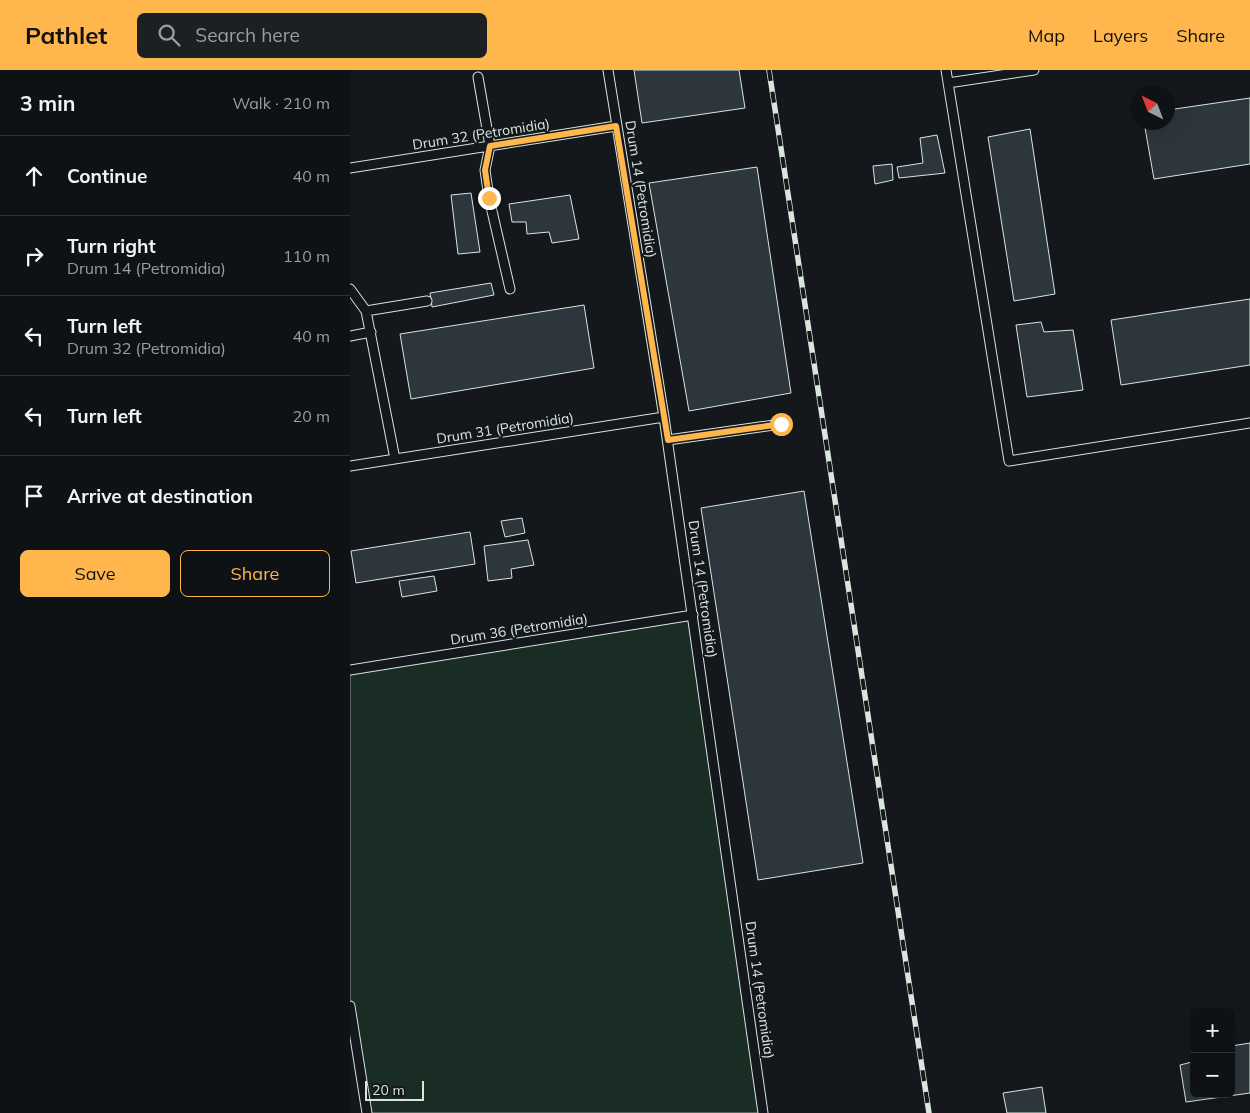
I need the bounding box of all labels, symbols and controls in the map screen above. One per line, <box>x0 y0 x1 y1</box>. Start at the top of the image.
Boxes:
search box <box>137 13 487 58</box>
text: Pathlet <box>25 20 107 50</box>
icon: search <box>155 21 183 49</box>
text: Search here <box>195 23 300 47</box>
text: Map <box>1028 24 1065 47</box>
text: Layers <box>1093 24 1148 47</box>
text: Share <box>1176 24 1225 47</box>
north arrow <box>1130 85 1175 130</box>
text: 3 min <box>20 90 75 116</box>
text: Walk · 210 m <box>232 93 330 113</box>
street label: Drum 32 (Petromidia) <box>411 114 551 154</box>
street label: Drum 14 (Petromidia) <box>621 119 661 259</box>
icon: ahead <box>20 162 48 190</box>
text: Continue <box>67 164 147 188</box>
text: 40 m <box>293 166 330 186</box>
route end <box>478 187 501 210</box>
text: Turn right <box>67 234 156 258</box>
icon: right <box>20 242 48 270</box>
text: 110 m <box>283 246 330 266</box>
text: Drum 14 (Petromidia) <box>67 258 226 278</box>
text: Turn left <box>67 314 142 338</box>
icon: left <box>20 322 48 350</box>
text: 40 m <box>293 326 330 346</box>
text: Drum 32 (Petromidia) <box>67 338 226 358</box>
icon: left <box>20 402 48 430</box>
text: Turn left <box>67 404 142 428</box>
text: 20 m <box>293 406 330 426</box>
street label: Drum 31 (Petromidia) <box>435 408 575 448</box>
route start <box>770 413 793 436</box>
icon: arrive <box>20 482 48 510</box>
text: Arrive at destination <box>67 484 253 508</box>
street label: Drum 14 (Petromidia) <box>684 519 722 659</box>
button: Save <box>20 550 170 597</box>
button: Share <box>180 550 330 597</box>
street label: Drum 36 (Petromidia) <box>449 609 589 649</box>
street label: Drum 14 (Petromidia) <box>741 920 779 1060</box>
map controls <box>1190 1008 1235 1098</box>
button: + <box>1190 1008 1235 1053</box>
button: − <box>1190 1053 1235 1098</box>
scale bar <box>365 1078 424 1101</box>
text: 20 m <box>372 1081 405 1099</box>

